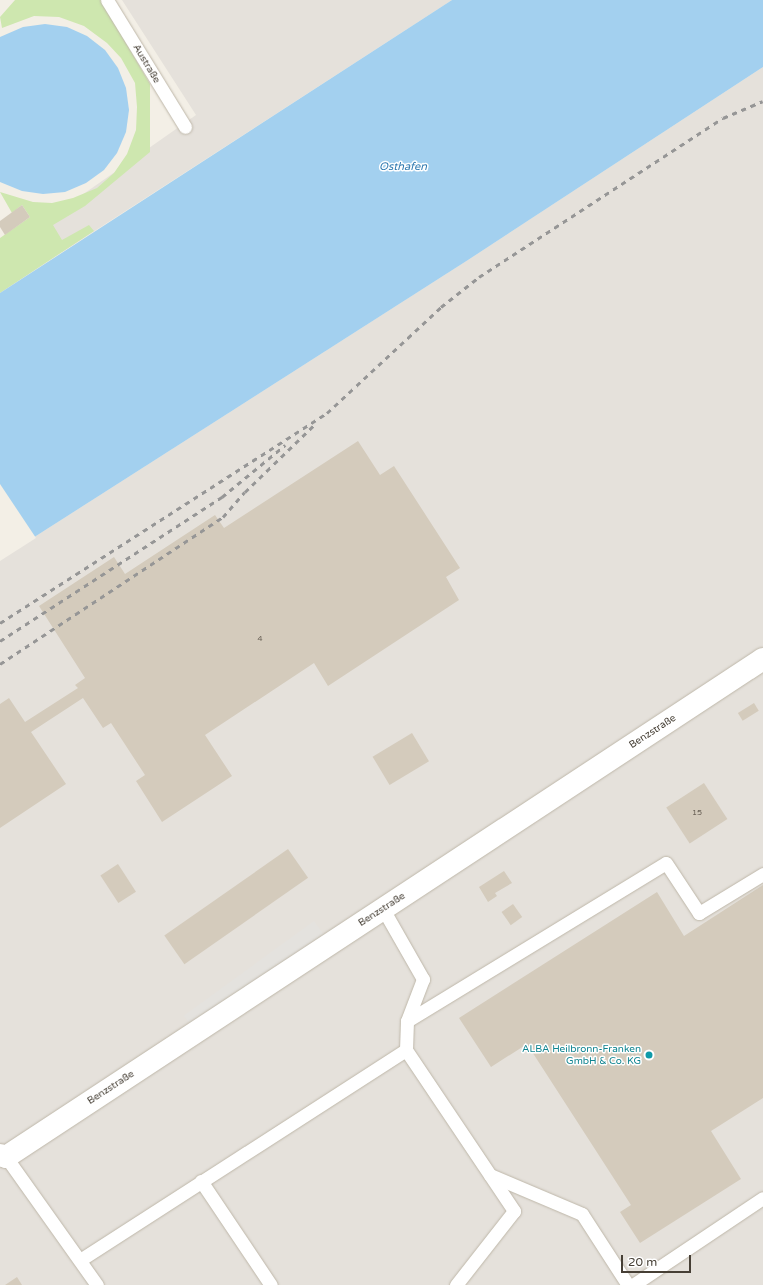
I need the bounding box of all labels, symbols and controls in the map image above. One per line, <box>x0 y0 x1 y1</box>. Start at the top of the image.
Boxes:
street label: Austraße <box>130 42 162 86</box>
water label: Osthafen <box>379 160 427 174</box>
house number: 4 <box>257 634 263 644</box>
street label: Benzstraße <box>627 712 679 752</box>
house number: 15 <box>692 808 702 818</box>
street label: Benzstraße <box>356 890 408 930</box>
place label: ALBA Heilbronn-Franken GmbH & Co. KG <box>522 1043 641 1066</box>
marker: ALBA Heilbronn-Franken GmbH & Co. KG <box>644 1050 654 1060</box>
street label: Benzstraße <box>85 1068 137 1108</box>
scale bar <box>623 1247 693 1273</box>
text: 20 m <box>628 1255 657 1269</box>

